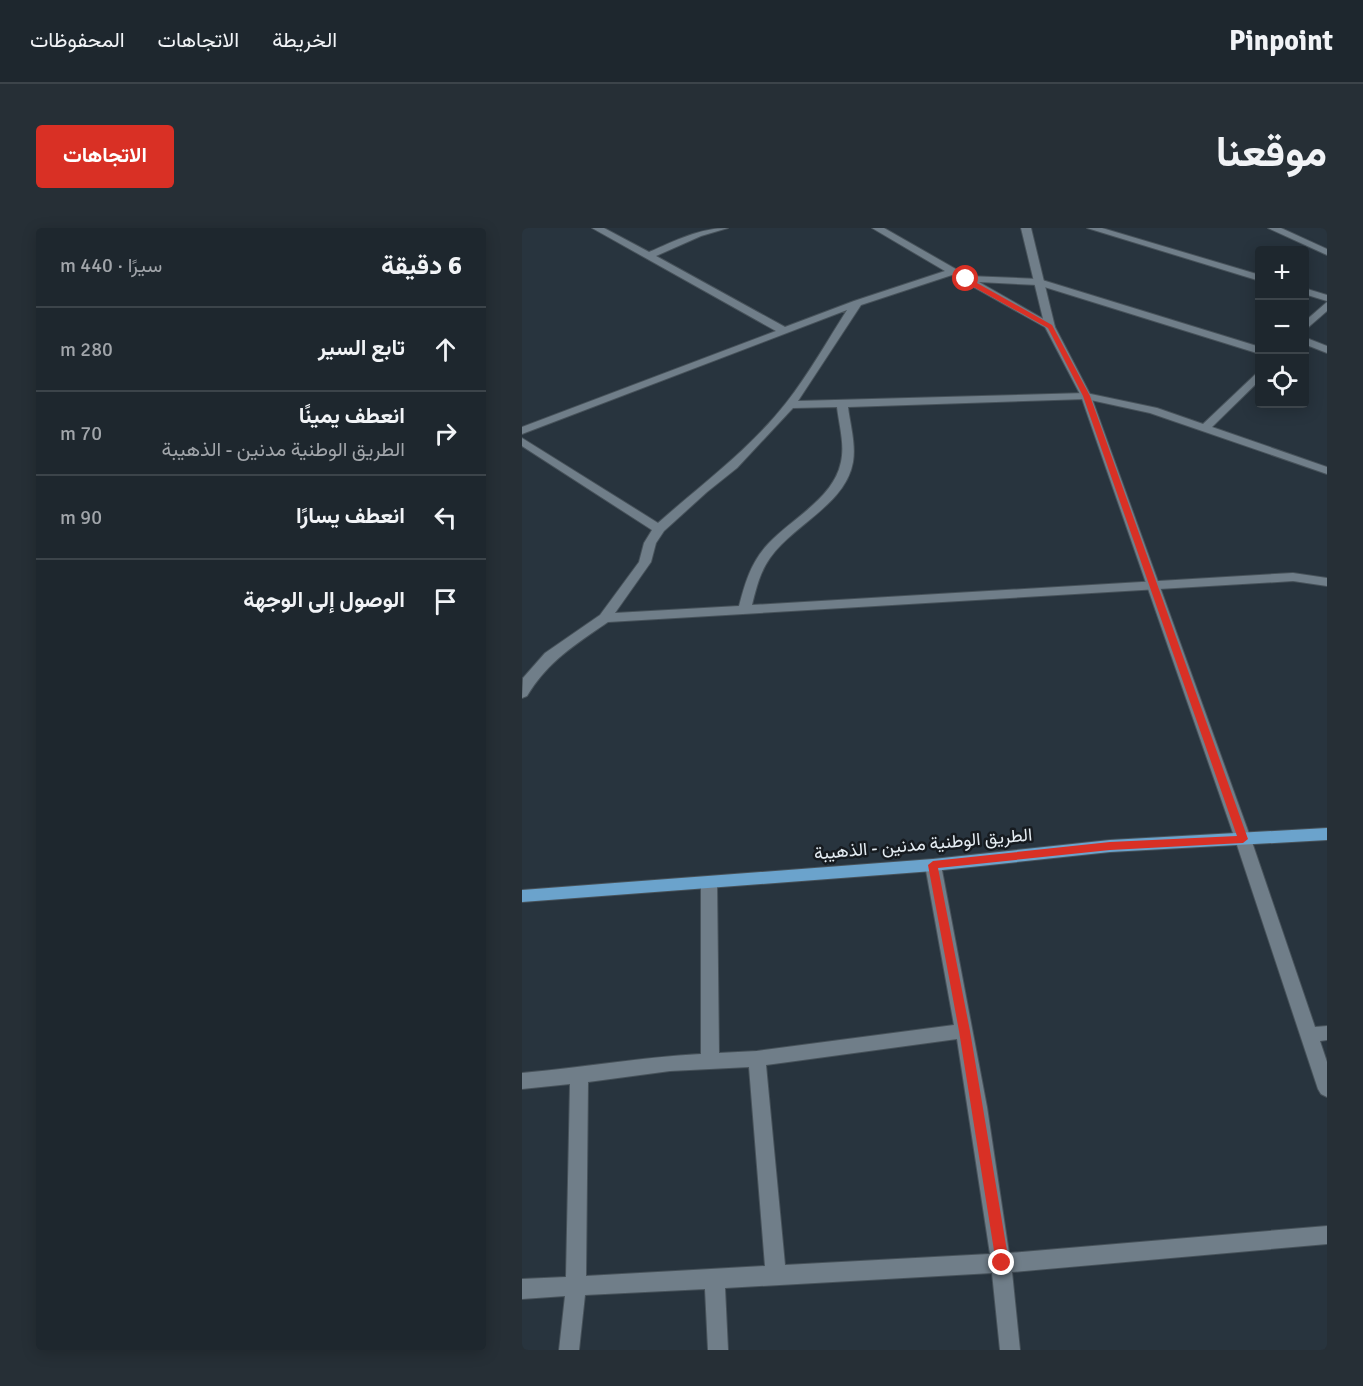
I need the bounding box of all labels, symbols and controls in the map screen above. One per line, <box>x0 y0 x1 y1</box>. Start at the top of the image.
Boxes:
text: Pinpoint <box>1229 24 1333 58</box>
text: المحفوظات <box>30 27 125 53</box>
text: الاتجاهات <box>158 27 239 53</box>
text: الخريطة <box>272 27 337 53</box>
button: الاتجاهات <box>36 125 174 188</box>
text: موقعنا <box>1216 127 1327 178</box>
map controls <box>1255 246 1309 408</box>
button: + <box>1255 246 1309 300</box>
text: 6 دقيقة <box>381 250 462 282</box>
text: سيرًا · 440 m <box>60 253 162 278</box>
route start <box>952 265 978 291</box>
button: − <box>1255 300 1309 354</box>
icon: ahead <box>429 333 462 366</box>
text: تابع السير <box>318 334 405 361</box>
text: 280 m <box>60 337 113 362</box>
button: locate <box>1255 354 1309 408</box>
text: انعطف يمينًا <box>299 402 405 429</box>
icon: right <box>429 417 462 450</box>
text: 70 m <box>60 421 102 446</box>
text: الطريق الوطنية مدنين - الذهيبة <box>162 437 405 462</box>
icon: left <box>429 501 462 534</box>
text: انعطف يسارًا <box>296 502 405 529</box>
text: 90 m <box>60 505 102 530</box>
icon: arrive <box>429 585 462 618</box>
text: الوصول إلى الوجهة <box>243 586 405 613</box>
street label: الطريق الوطنية مدنين - الذهيبة <box>813 823 1033 865</box>
route end <box>988 1249 1014 1275</box>

